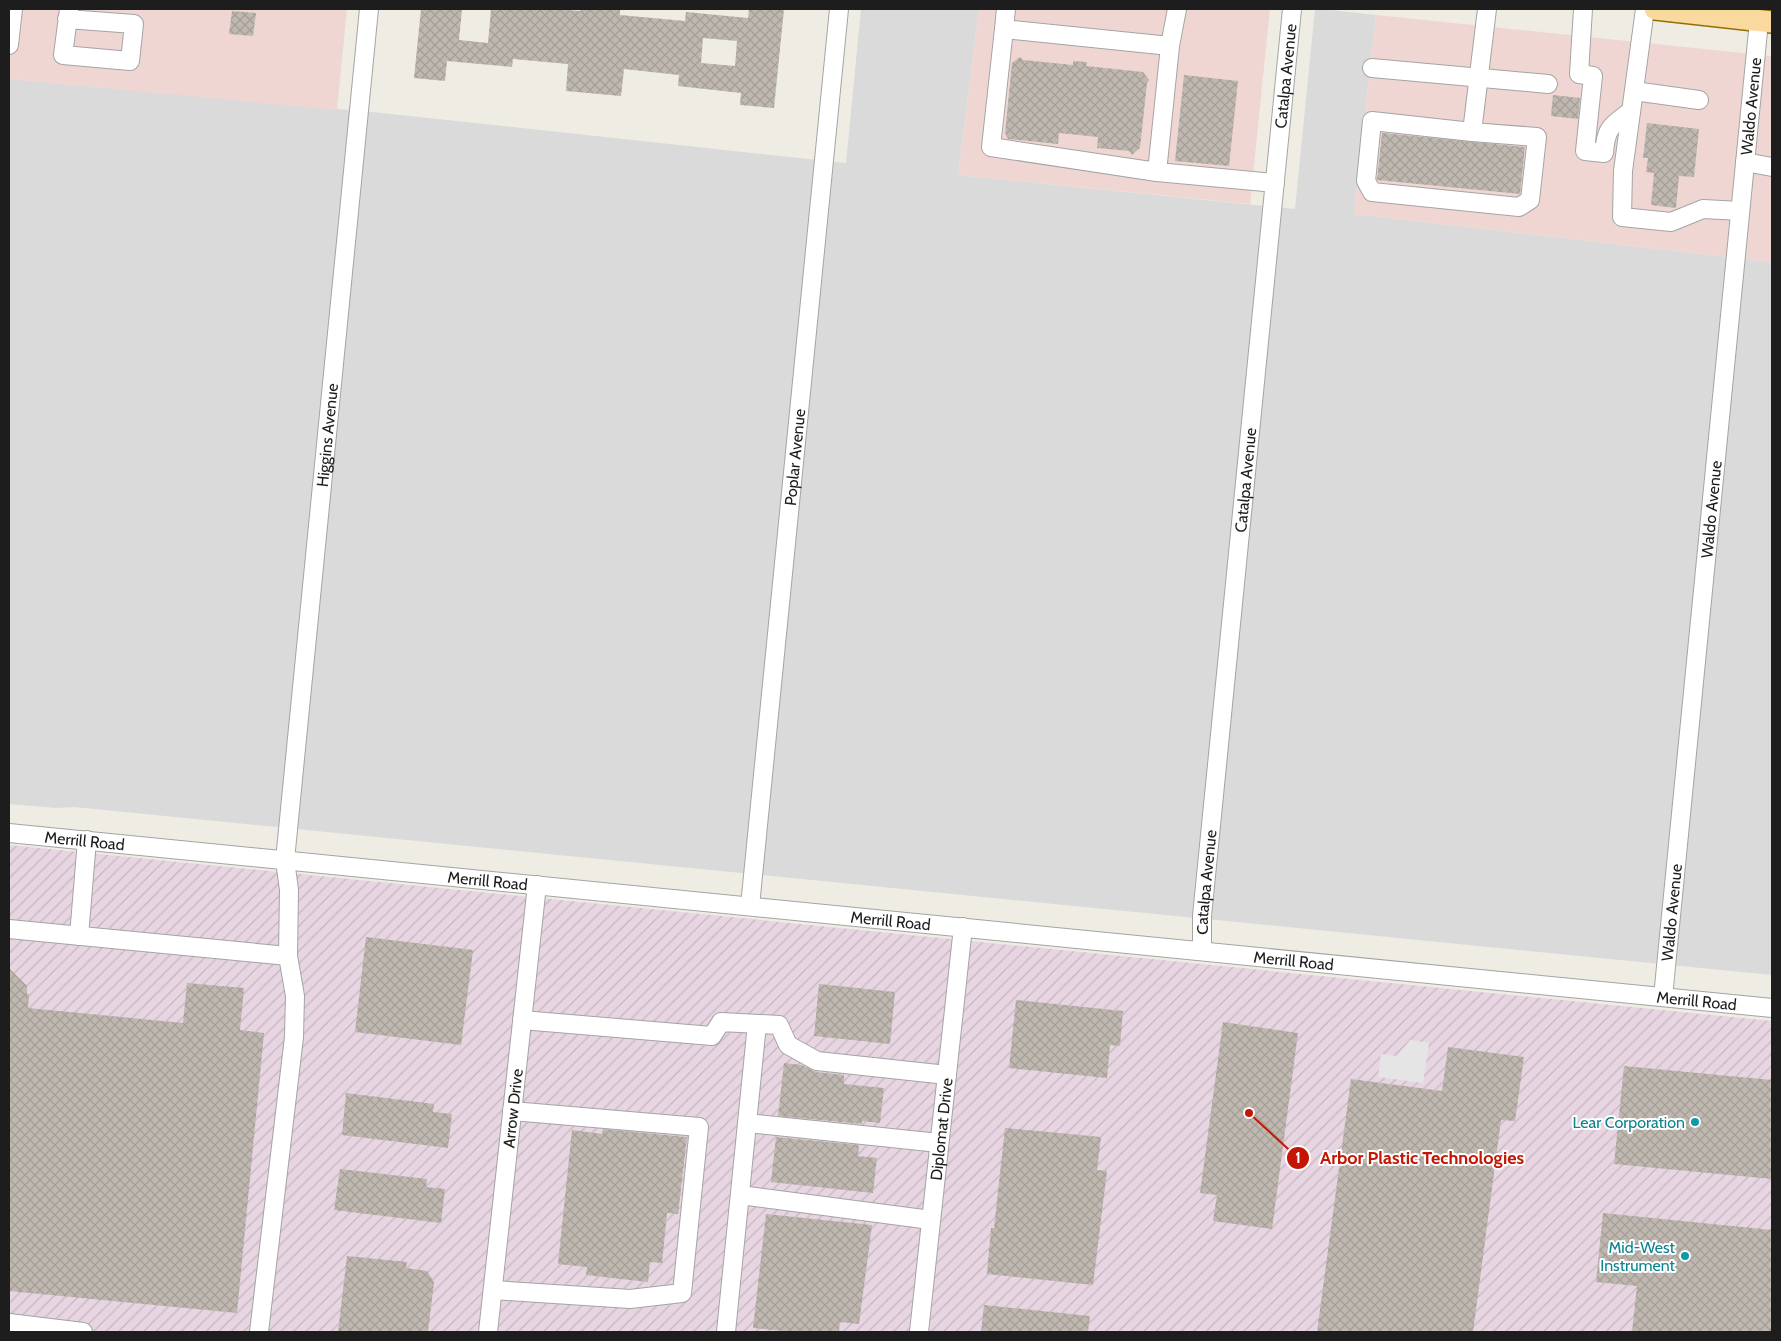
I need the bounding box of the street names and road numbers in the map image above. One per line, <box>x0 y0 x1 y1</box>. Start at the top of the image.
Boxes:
street label: Catalpa Avenue <box>1271 23 1300 129</box>
street label: Waldo Avenue <box>1737 57 1765 156</box>
street label: Higgins Avenue <box>313 382 342 488</box>
street label: Poplar Avenue <box>781 408 809 507</box>
street label: Catalpa Avenue <box>1231 427 1260 534</box>
street label: Waldo Avenue <box>1697 460 1726 559</box>
street label: Merrill Road <box>44 828 126 854</box>
street label: Catalpa Avenue <box>1193 829 1221 935</box>
street label: Waldo Avenue <box>1658 863 1686 962</box>
street label: Merrill Road <box>447 868 529 894</box>
street label: Merrill Road <box>850 908 932 934</box>
street label: Merrill Road <box>1253 948 1335 974</box>
street label: Merrill Road <box>1656 988 1738 1014</box>
street label: Arrow Drive <box>499 1068 527 1149</box>
street label: Diplomat Drive <box>927 1077 957 1181</box>

